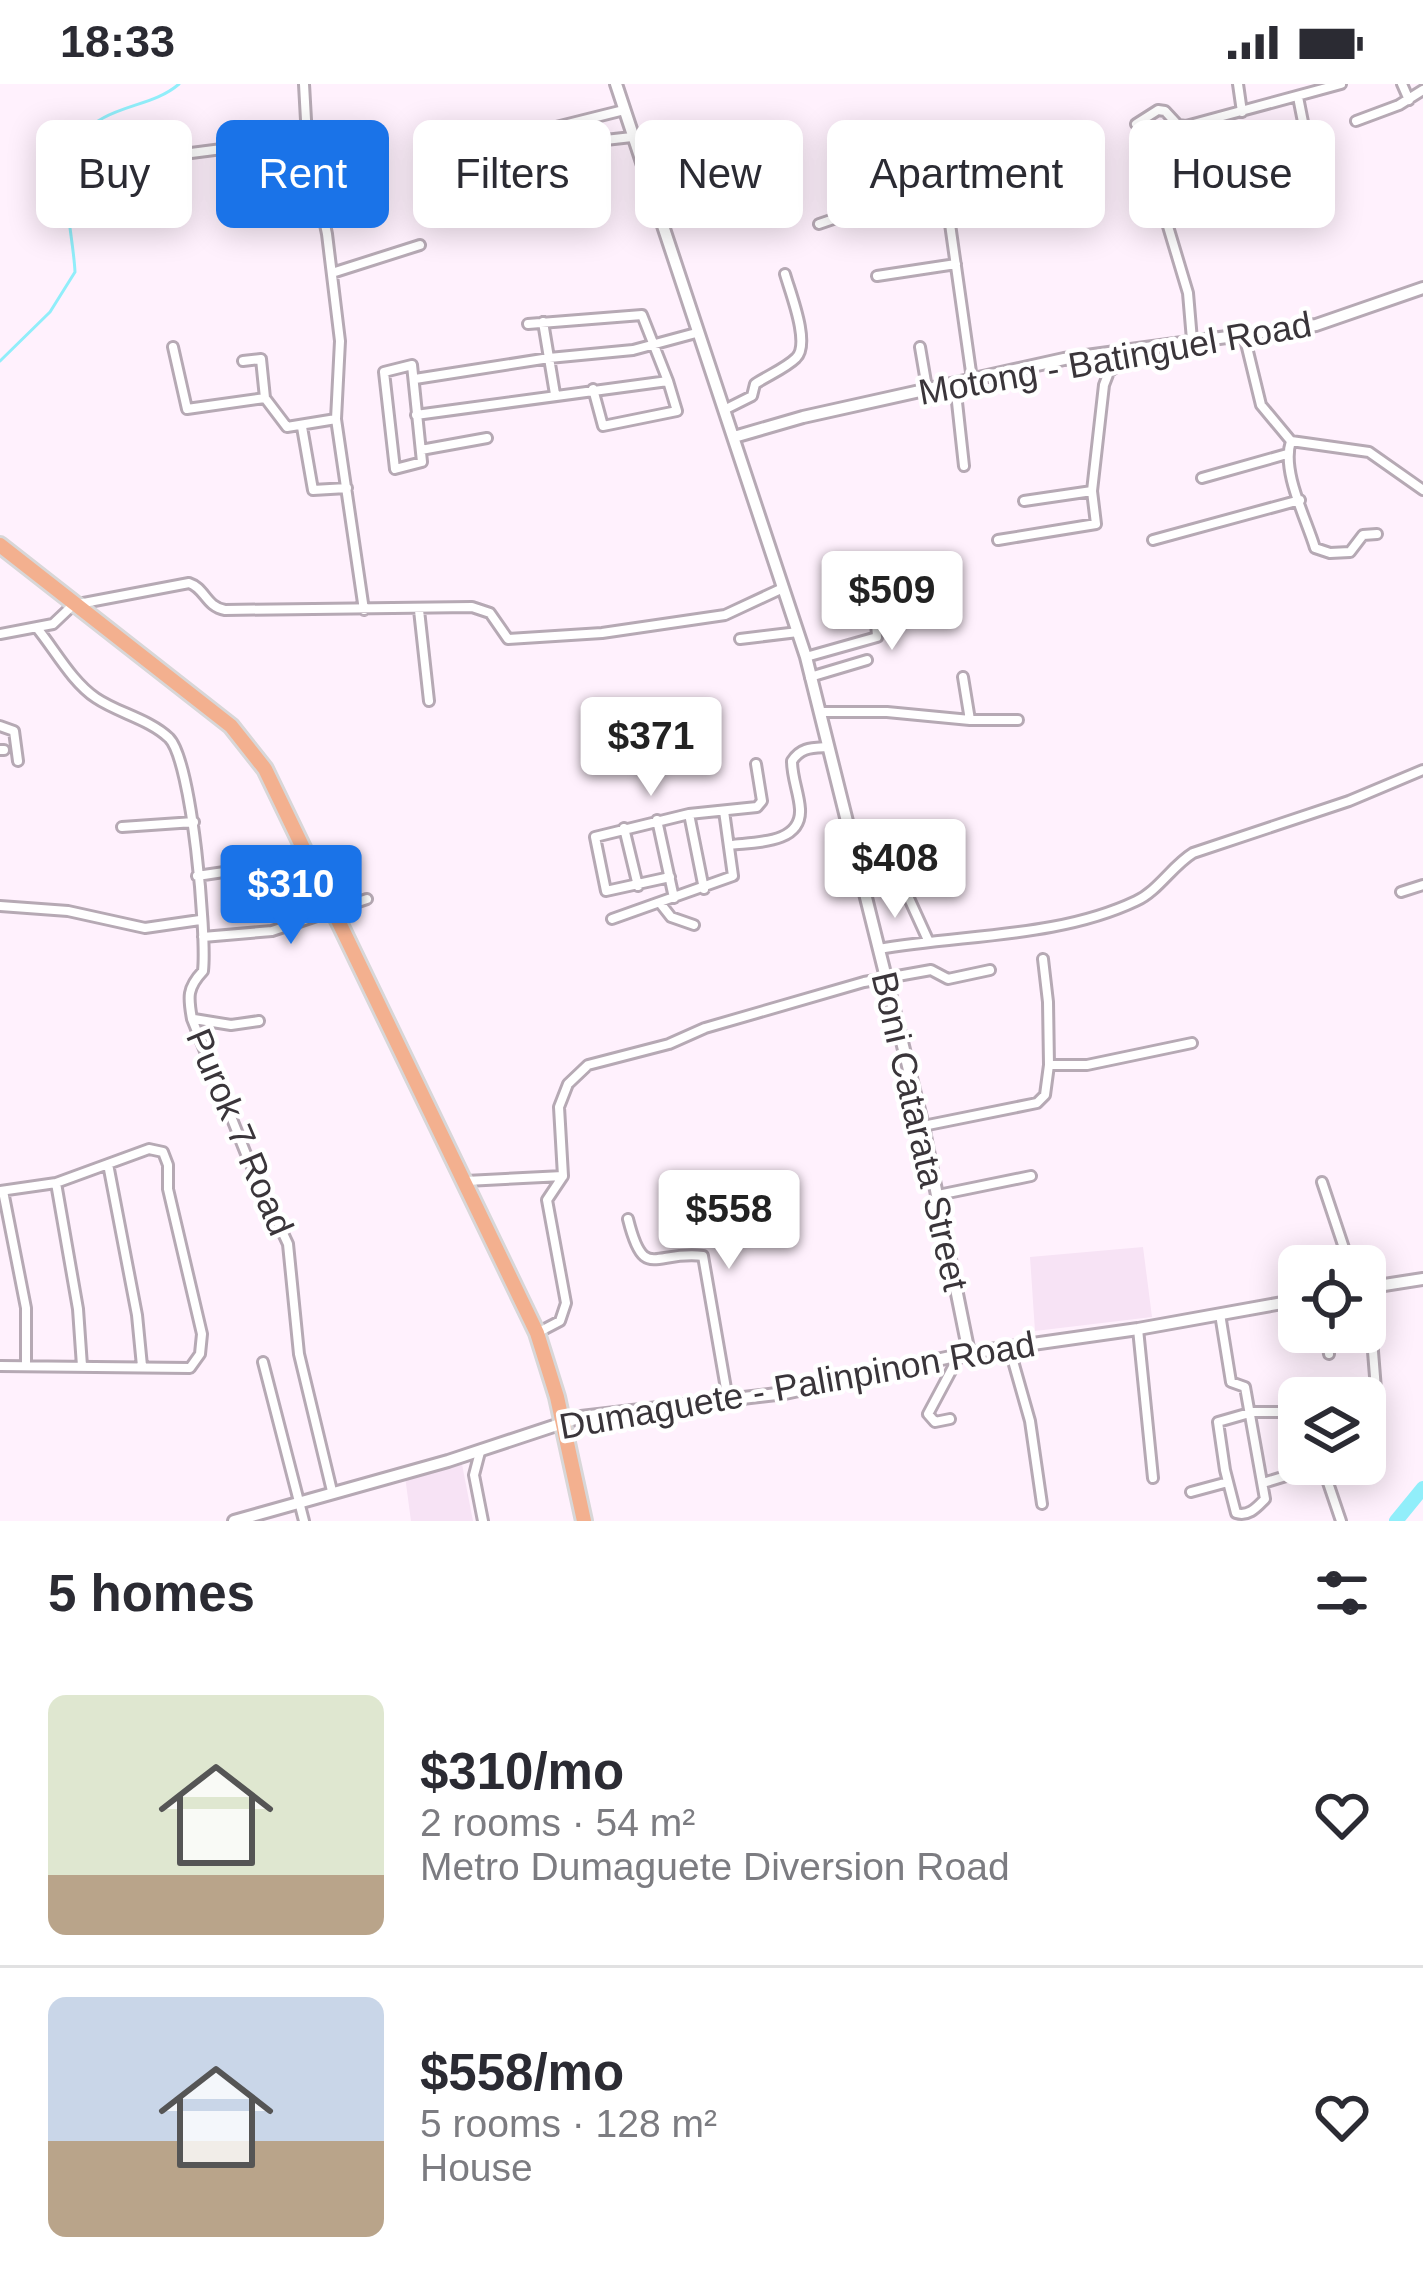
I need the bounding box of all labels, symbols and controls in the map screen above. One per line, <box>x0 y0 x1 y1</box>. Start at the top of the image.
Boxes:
text: 18:33 <box>60 16 175 67</box>
chip: Buy <box>36 120 192 228</box>
chip: Rent <box>216 120 389 228</box>
chip: Filters <box>413 120 611 228</box>
chip: New <box>635 120 803 228</box>
chip: Apartment <box>827 120 1105 228</box>
chip: House <box>1129 120 1335 228</box>
street label: Motong - Batinguel Road <box>915 303 1315 413</box>
pin: $509 <box>821 551 963 653</box>
text: $509 <box>849 568 935 611</box>
pin: $371 <box>580 697 722 799</box>
text: $371 <box>608 714 694 757</box>
pin: $408 <box>824 819 966 921</box>
text: $408 <box>852 836 938 879</box>
pin: $310 <box>220 845 362 947</box>
text: $310 <box>248 862 334 905</box>
street label: Boni Catarata Street <box>863 967 977 1295</box>
street label: Purok 7 Road <box>178 1023 302 1241</box>
pin: $558 <box>658 1170 800 1272</box>
text: $558 <box>686 1187 772 1230</box>
map controls <box>1278 1245 1386 1485</box>
button: locate <box>1278 1245 1386 1353</box>
street label: Dumaguete - Palinpinon Road <box>556 1323 1038 1447</box>
button: layers <box>1278 1377 1386 1485</box>
icon: filters <box>1309 1560 1375 1626</box>
text: 5 homes <box>48 1565 255 1622</box>
icon: home <box>144 1743 288 1887</box>
text: $310/mo <box>420 1743 624 1800</box>
icon: heart <box>1309 1782 1375 1848</box>
text: 2 rooms · 54 m² <box>420 1801 695 1844</box>
text: Metro Dumaguete Diversion Road <box>420 1845 1010 1888</box>
text: $558/mo <box>420 2044 624 2101</box>
icon: home <box>144 2045 288 2189</box>
icon: heart <box>1309 2084 1375 2150</box>
text: 5 rooms · 128 m² <box>420 2102 717 2145</box>
text: House <box>420 2146 533 2189</box>

